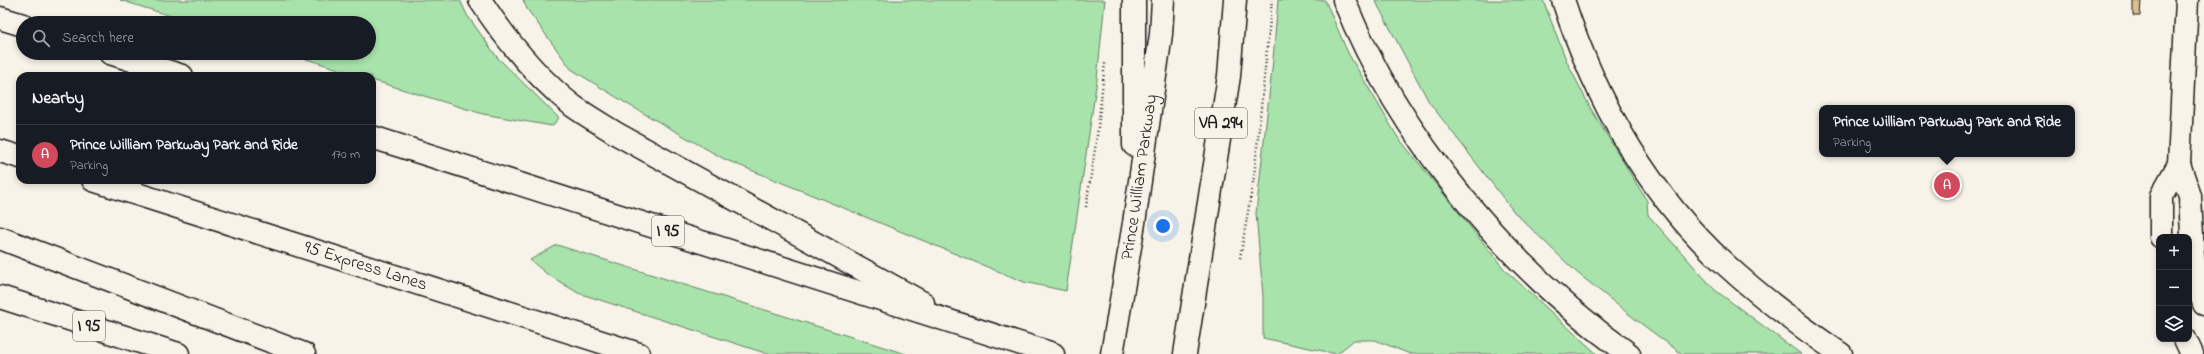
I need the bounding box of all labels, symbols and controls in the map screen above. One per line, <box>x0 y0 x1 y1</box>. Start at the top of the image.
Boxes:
search box <box>16 16 376 60</box>
icon: search <box>30 27 52 49</box>
text: Search here <box>62 27 134 49</box>
text: Nearby <box>32 86 84 111</box>
street label: Prince William Parkway <box>1115 93 1165 262</box>
popup <box>1819 105 2075 157</box>
road number: VA 294 <box>1195 108 1247 138</box>
text: Prince William Parkway Park and Ride <box>1833 111 2061 133</box>
text: Parking <box>1833 133 1871 152</box>
text: Prince William Parkway Park and Ride <box>70 134 298 156</box>
text: A <box>41 145 49 164</box>
text: 170 m <box>332 145 360 164</box>
text: Parking <box>70 156 108 175</box>
pin: A <box>1934 170 1960 200</box>
road number: I 95 <box>652 216 684 246</box>
your location <box>1153 216 1173 236</box>
map controls <box>2156 234 2192 342</box>
button: + <box>2156 234 2192 270</box>
street label: 95 Express Lanes <box>301 235 430 299</box>
button: − <box>2156 270 2192 306</box>
button: layers <box>2156 306 2192 342</box>
road number: I 95 <box>73 311 105 341</box>

